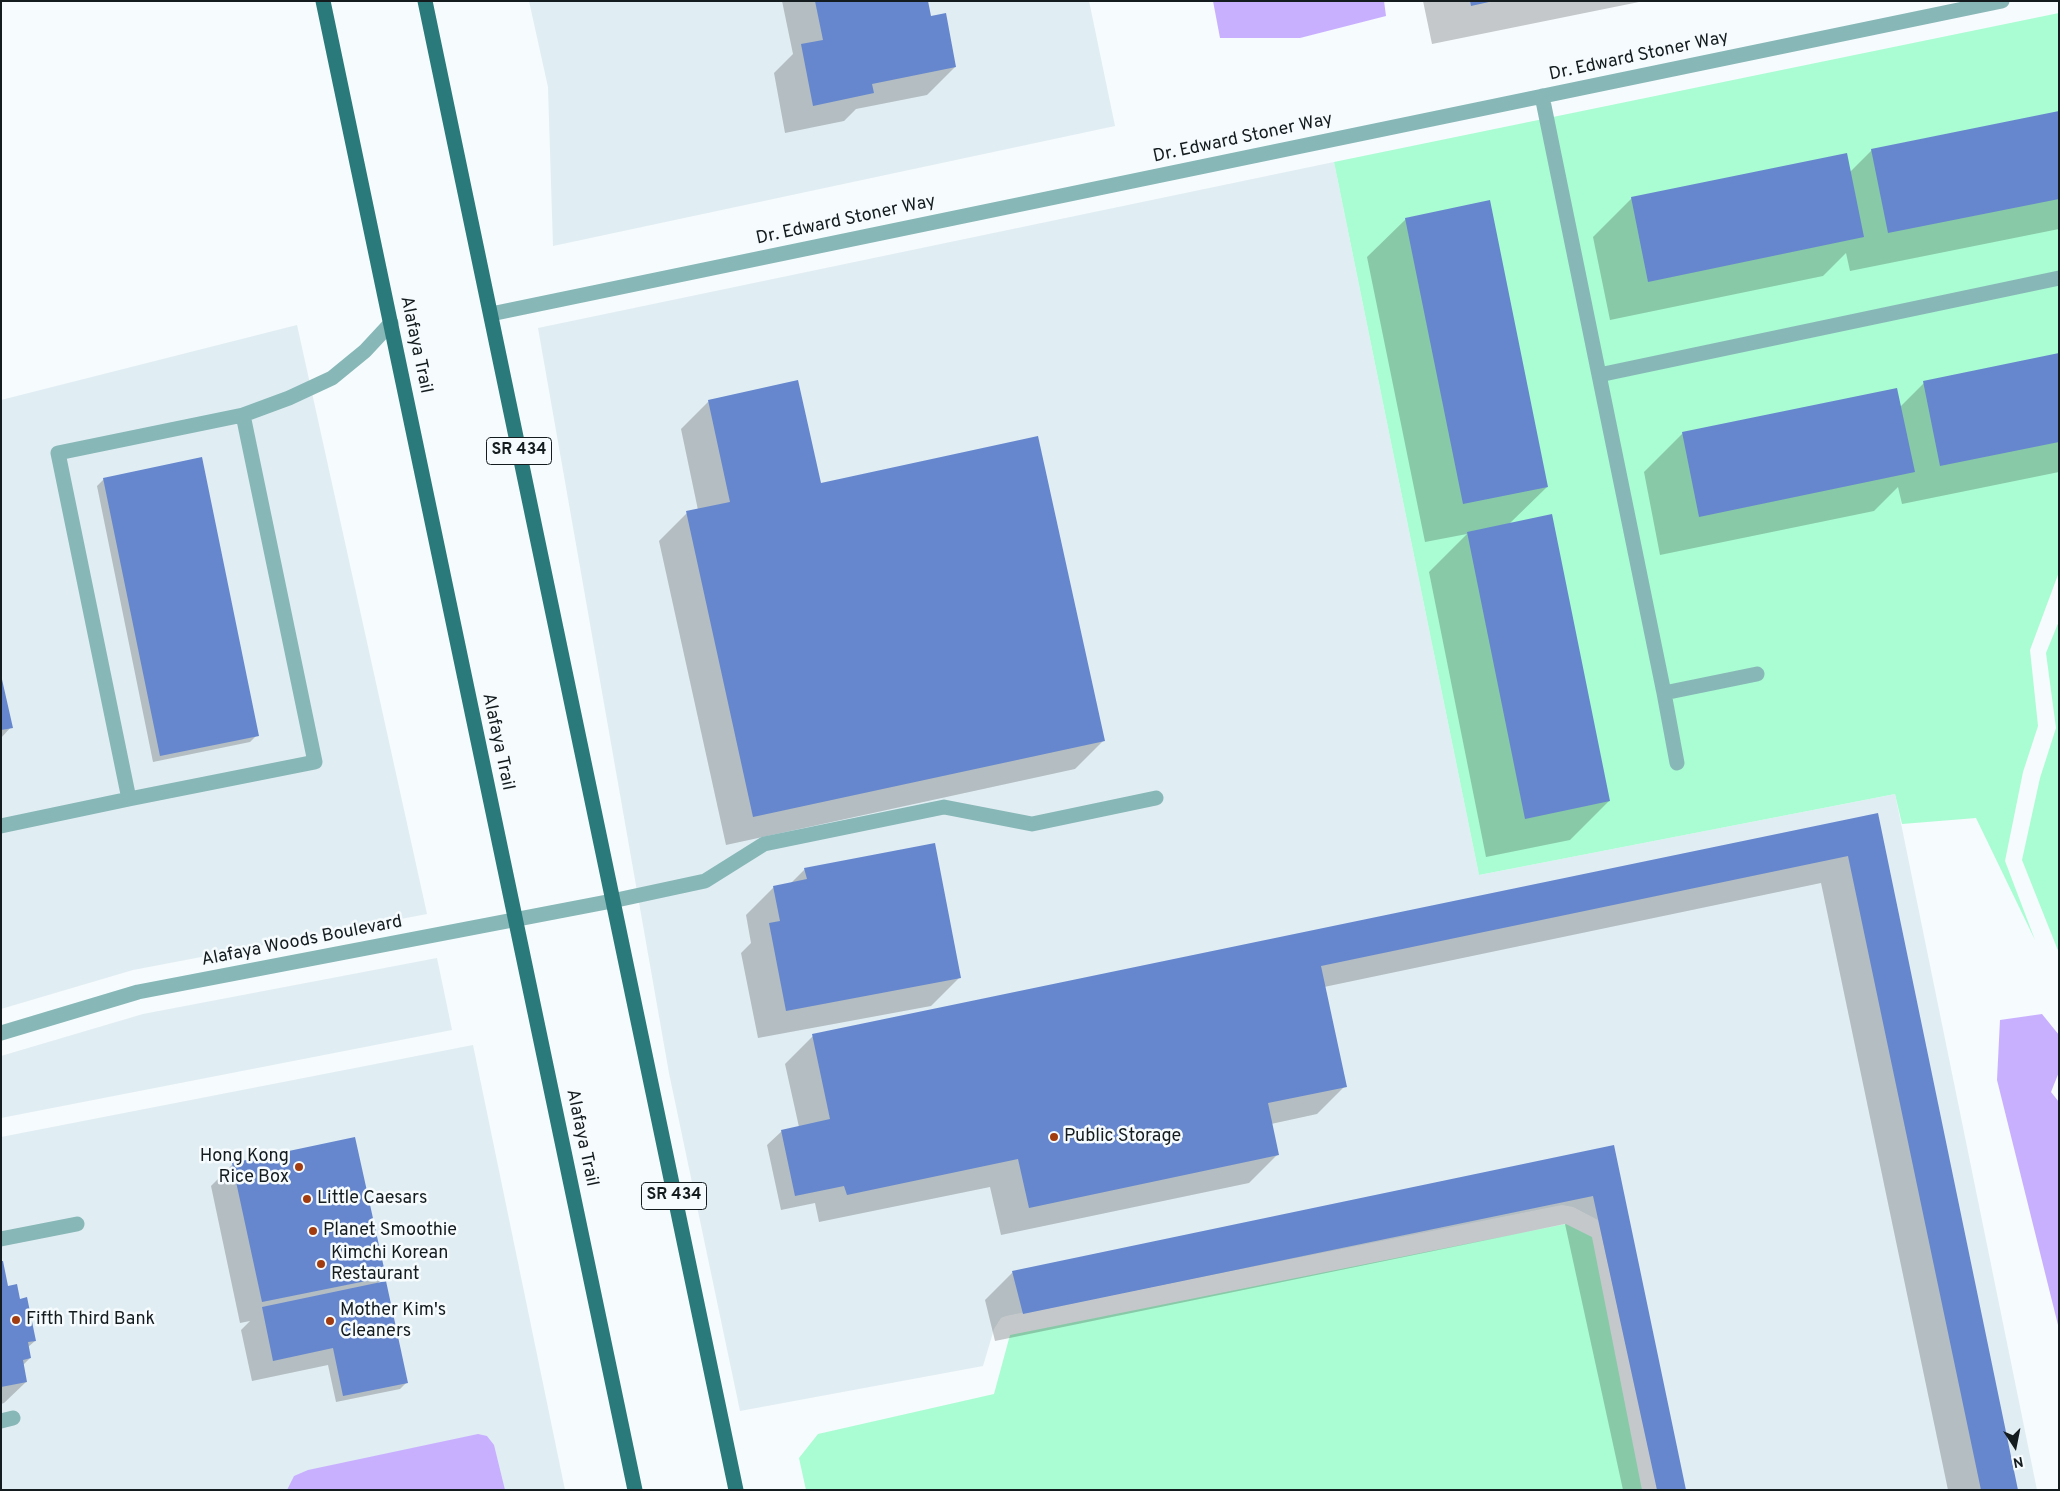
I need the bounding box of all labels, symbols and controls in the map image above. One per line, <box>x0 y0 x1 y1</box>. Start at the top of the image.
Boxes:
street label: Dr. Edward Stoner Way <box>1547 27 1731 87</box>
street label: Dr. Edward Stoner Way <box>1151 109 1335 169</box>
street label: Dr. Edward Stoner Way <box>754 191 938 251</box>
street label: Alafaya Trail <box>394 294 436 396</box>
road number: SR 434 <box>486 438 552 464</box>
street label: Alafaya Trail <box>476 691 518 793</box>
street label: Alafaya Woods Boulevard <box>200 912 404 972</box>
street label: Alafaya Trail <box>560 1087 602 1189</box>
place label: Public Storage <box>1064 1126 1181 1148</box>
marker: Public Storage <box>1048 1131 1060 1143</box>
place label: Hong Kong Rice Box <box>200 1146 289 1188</box>
marker: Hong Kong Rice Box <box>293 1161 305 1173</box>
road number: SR 434 <box>642 1182 706 1210</box>
place label: Little Caesars <box>317 1188 427 1210</box>
marker: Little Caesars <box>301 1193 313 1205</box>
place label: Planet Smoothie <box>323 1220 457 1242</box>
marker: Planet Smoothie <box>307 1225 319 1237</box>
place label: Kimchi Korean Restaurant <box>331 1243 448 1286</box>
marker: Kimchi Korean Restaurant <box>315 1258 327 1270</box>
place label: Mother Kim's Cleaners <box>340 1300 446 1342</box>
place label: Fifth Third Bank <box>26 1309 155 1331</box>
marker: Fifth Third Bank <box>10 1314 22 1326</box>
marker: Mother Kim's Cleaners <box>324 1315 336 1327</box>
north arrow <box>1990 1421 2040 1471</box>
text: N <box>2011 1452 2025 1471</box>

